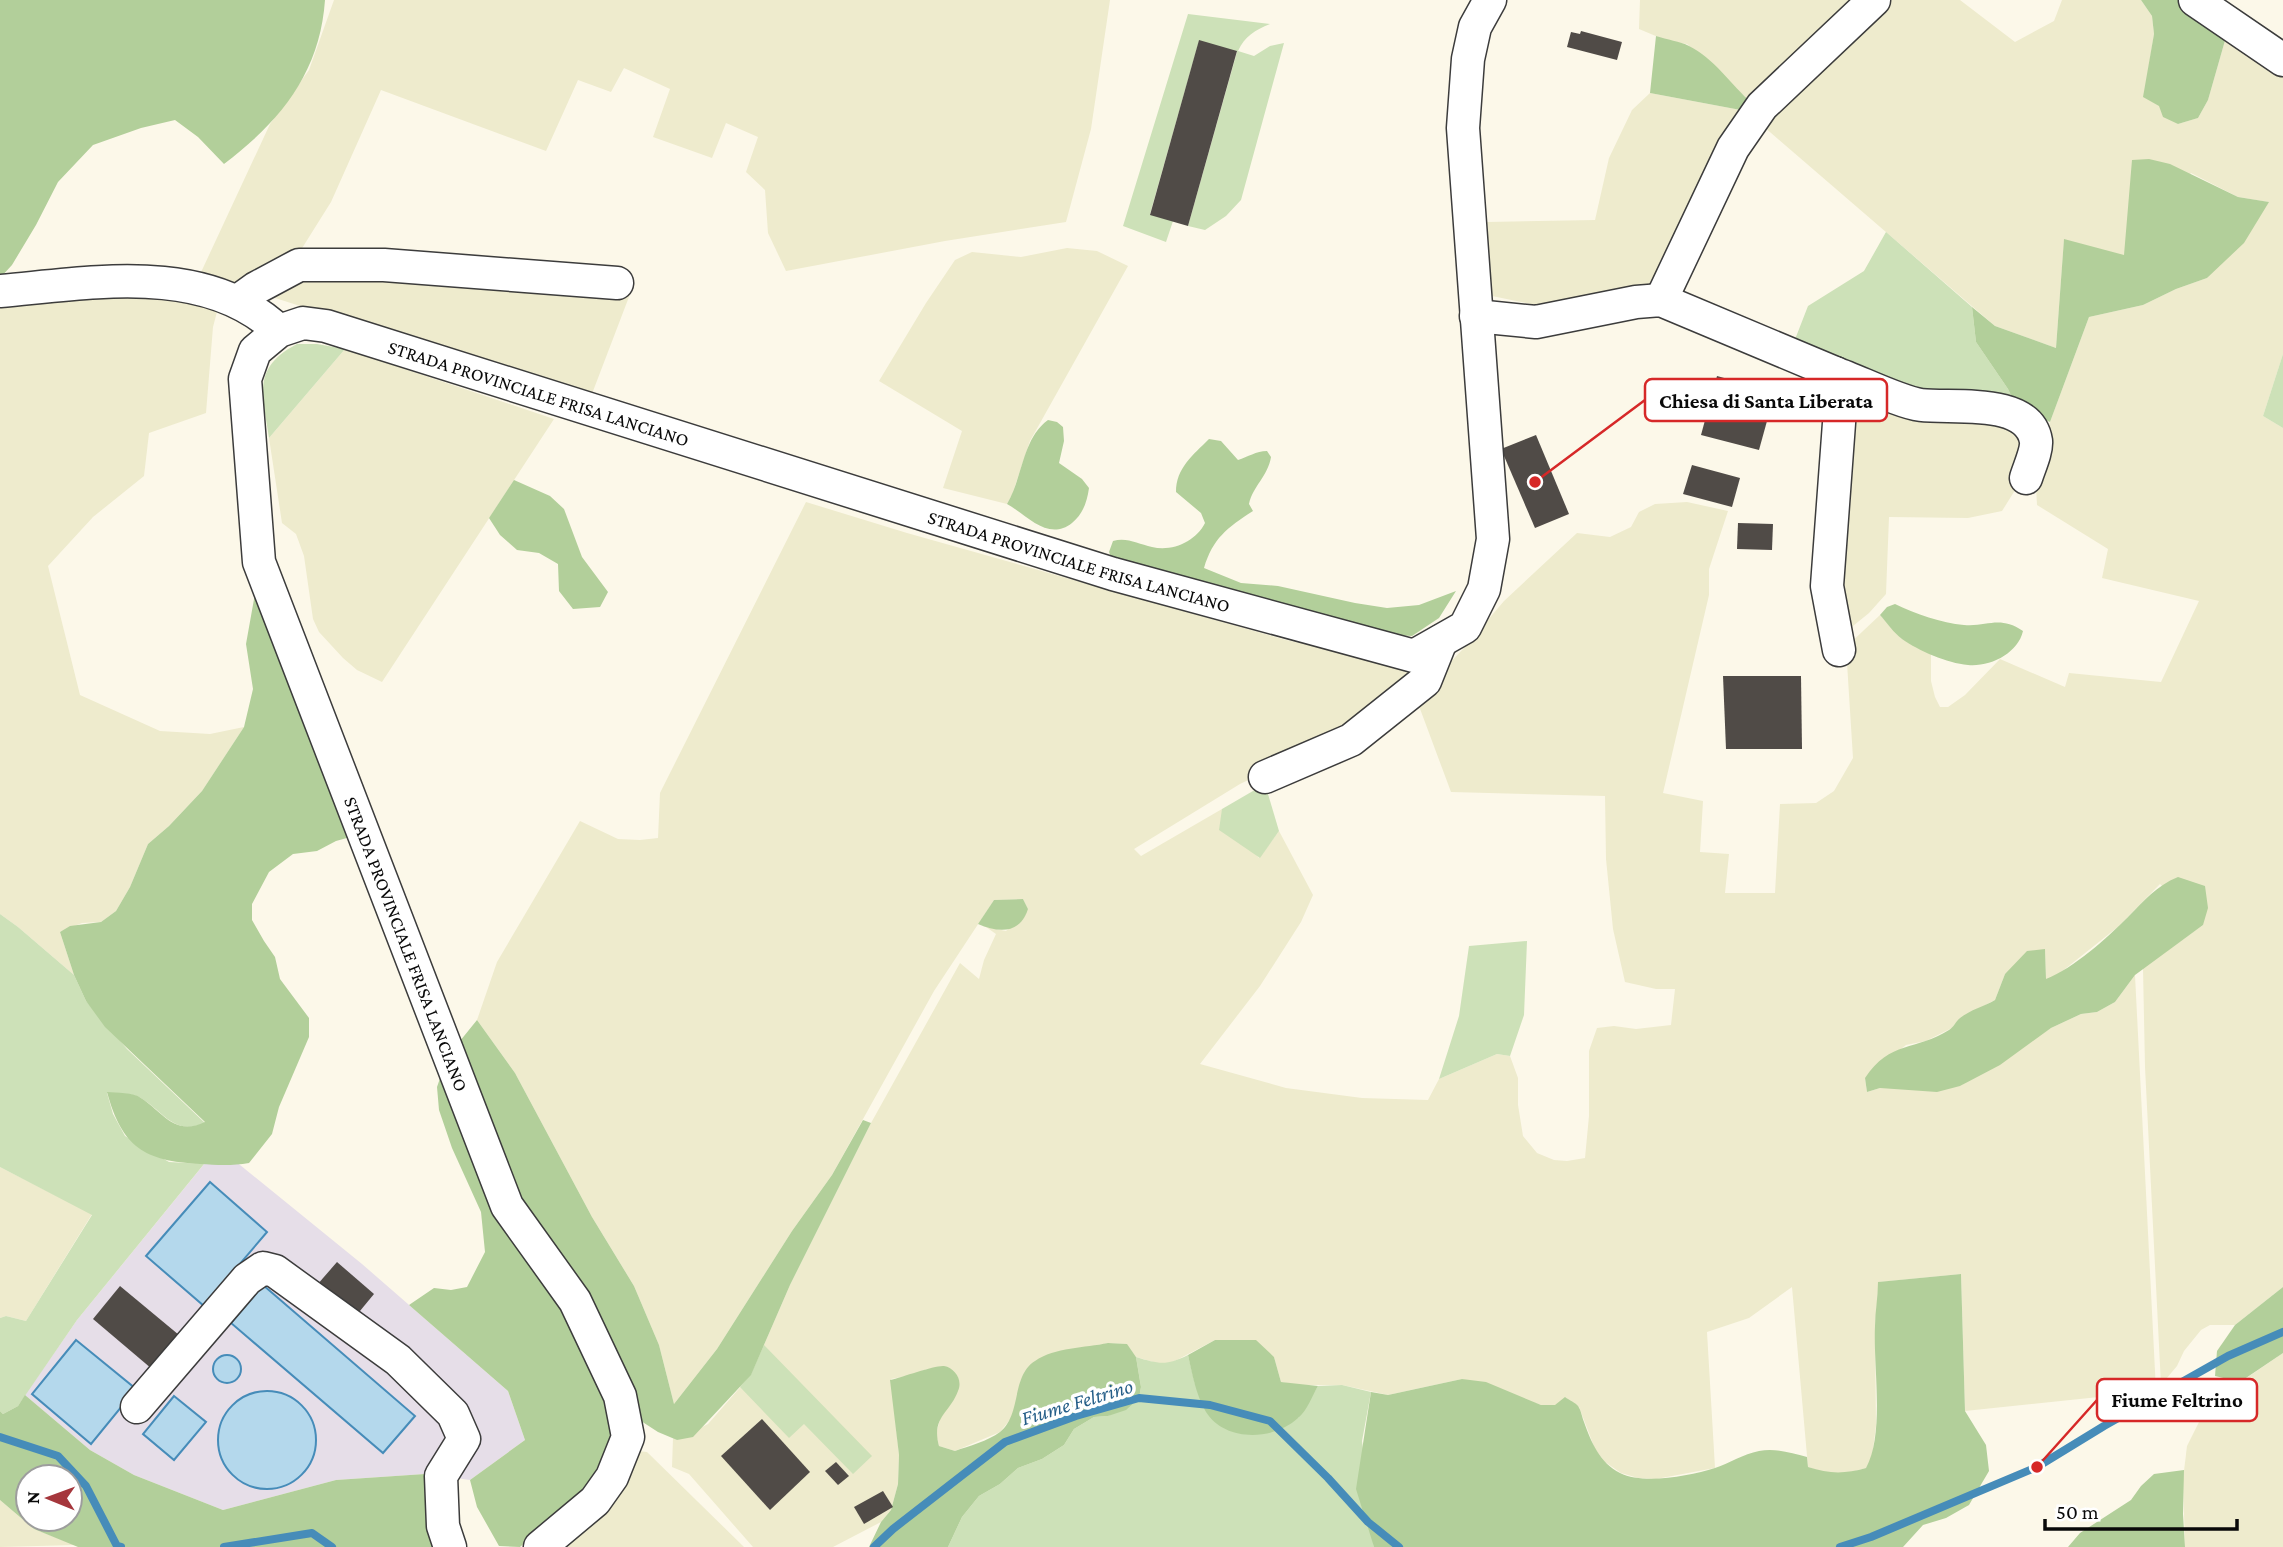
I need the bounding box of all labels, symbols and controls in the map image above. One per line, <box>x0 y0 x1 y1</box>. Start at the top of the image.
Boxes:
street label: STRADA PROVINCIALE FRISA LANCIANO <box>386 336 692 450</box>
callout: Chiesa di Santa Liberata <box>1645 379 1887 421</box>
text: Chiesa di Santa Liberata <box>1659 389 1874 413</box>
street label: STRADA PROVINCIALE FRISA LANCIANO <box>925 506 1233 616</box>
street label: STRADA PROVINCIALE FRISA LANCIANO <box>340 794 472 1094</box>
water label: Fiume Feltrino <box>1018 1374 1136 1430</box>
callout: Fiume Feltrino <box>2097 1379 2257 1421</box>
text: Fiume Feltrino <box>2111 1388 2243 1412</box>
north arrow <box>14 1463 84 1533</box>
scale bar <box>2045 1488 2238 1532</box>
text: N <box>22 1491 43 1504</box>
text: 50 m <box>2056 1500 2099 1524</box>

